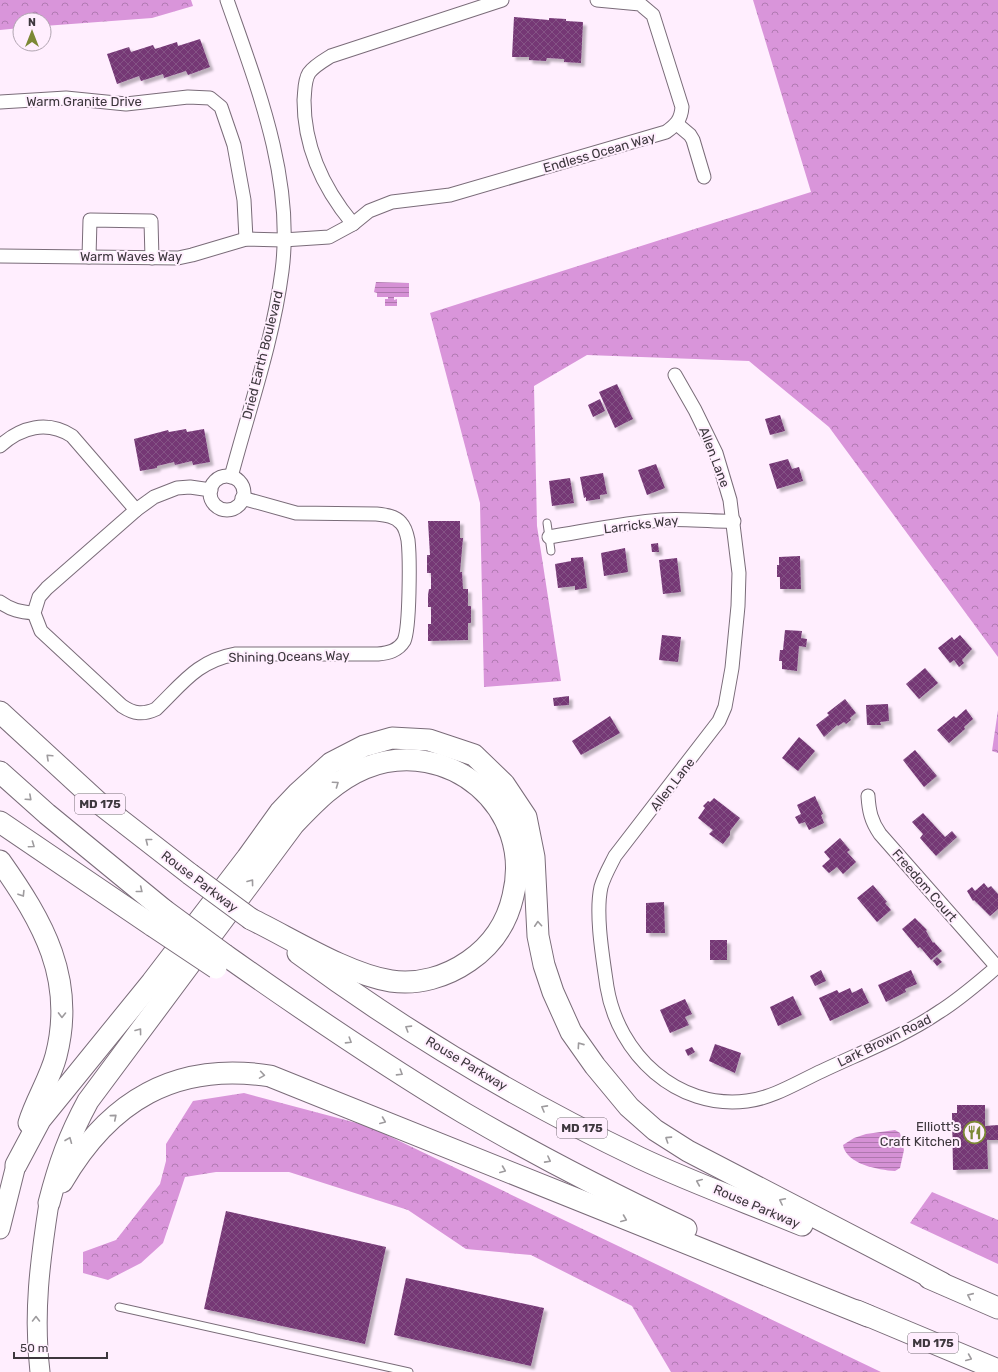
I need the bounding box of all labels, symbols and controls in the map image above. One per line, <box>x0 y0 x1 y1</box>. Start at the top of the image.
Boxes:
north arrow <box>12 12 52 52</box>
text: N <box>28 16 36 29</box>
street label: Warm Granite Drive <box>26 94 142 109</box>
street label: Endless Ocean Way <box>541 129 657 176</box>
street label: Warm Waves Way <box>80 249 182 264</box>
street label: Dried Earth Boulevard <box>239 289 286 421</box>
street label: Allen Lane <box>696 425 733 489</box>
street label: Larricks Way <box>603 512 679 537</box>
street label: Shining Oceans Way <box>228 648 350 666</box>
one-way arrow <box>46 754 54 762</box>
street label: Allen Lane <box>647 755 698 814</box>
one-way arrow <box>331 782 338 789</box>
one-way arrow <box>24 793 32 801</box>
road number: MD 175 <box>75 794 125 814</box>
one-way arrow <box>145 839 152 846</box>
one-way arrow <box>28 840 35 848</box>
street label: Freedom Court <box>889 846 960 924</box>
street label: Rouse Parkway <box>158 848 241 915</box>
one-way arrow <box>246 879 253 886</box>
one-way arrow <box>135 885 142 892</box>
one-way arrow <box>17 890 25 897</box>
one-way arrow <box>533 921 542 927</box>
street label: Lark Brown Road <box>835 1011 933 1070</box>
one-way arrow <box>58 1012 66 1018</box>
one-way arrow <box>405 1025 412 1032</box>
one-way arrow <box>134 1028 141 1035</box>
street label: Rouse Parkway <box>423 1033 510 1094</box>
one-way arrow <box>345 1036 352 1043</box>
one-way arrow <box>577 1042 585 1049</box>
one-way arrow <box>396 1068 403 1075</box>
one-way arrow <box>259 1070 265 1079</box>
one-way arrow <box>541 1105 548 1112</box>
one-way arrow <box>109 1114 117 1121</box>
one-way arrow <box>379 1116 387 1124</box>
road number: MD 175 <box>557 1118 607 1138</box>
place label: Elliott's Craft Kitchen <box>880 1119 960 1149</box>
restaurant icon: Elliott's Craft Kitchen <box>962 1120 988 1146</box>
one-way arrow <box>64 1136 72 1144</box>
one-way arrow <box>666 1136 673 1143</box>
one-way arrow <box>544 1156 551 1163</box>
one-way arrow <box>500 1166 507 1174</box>
one-way arrow <box>695 1179 703 1187</box>
street label: Rouse Parkway <box>711 1182 802 1231</box>
one-way arrow <box>779 1198 787 1206</box>
one-way arrow <box>621 1214 628 1222</box>
one-way arrow <box>966 1292 973 1300</box>
one-way arrow <box>32 1316 40 1322</box>
road number: MD 175 <box>908 1333 958 1353</box>
scale bar <box>14 1334 107 1360</box>
text: 50 m <box>20 1341 48 1355</box>
one-way arrow <box>964 1353 972 1361</box>

